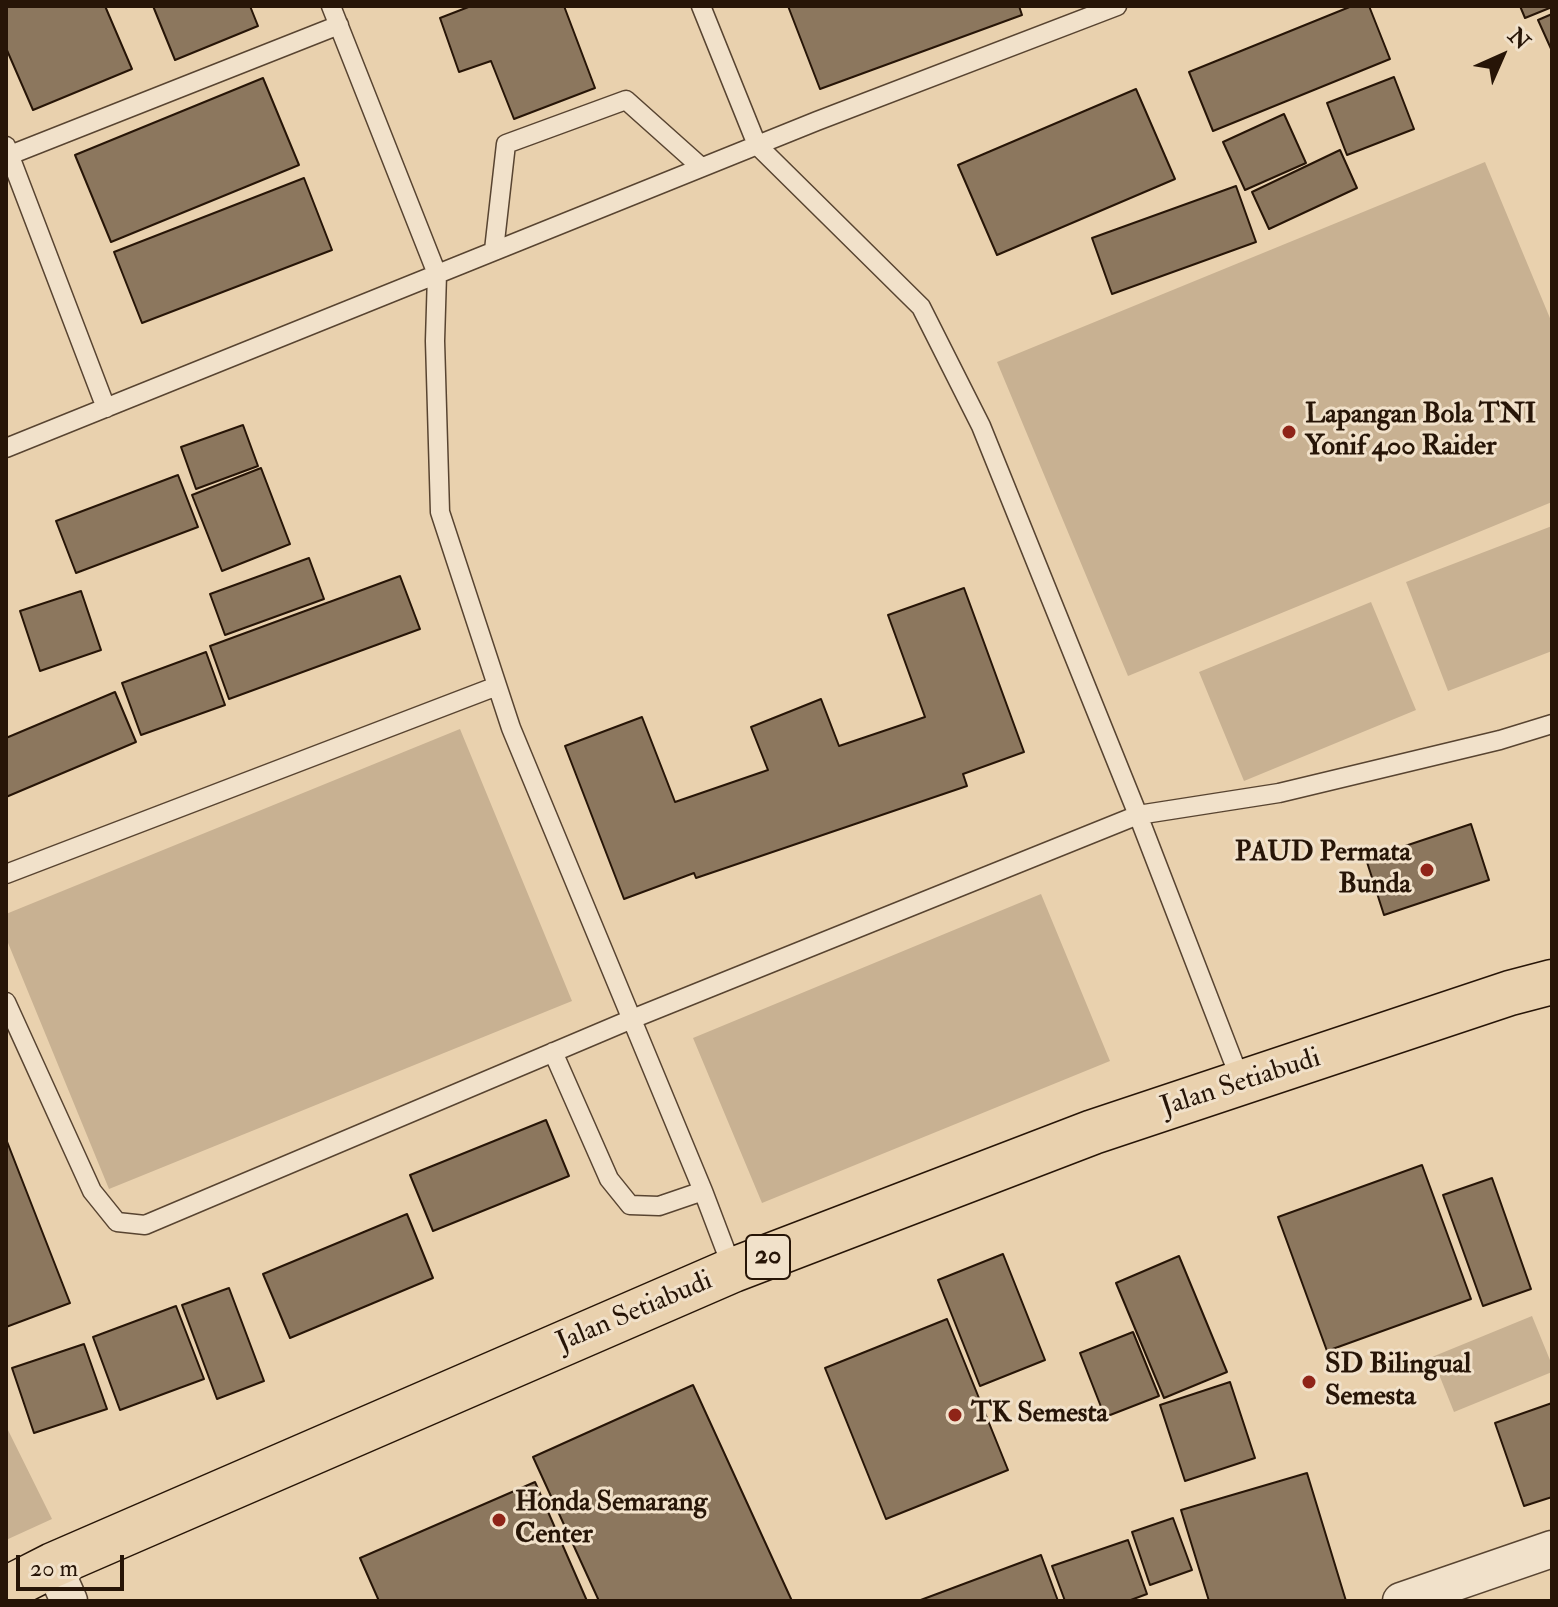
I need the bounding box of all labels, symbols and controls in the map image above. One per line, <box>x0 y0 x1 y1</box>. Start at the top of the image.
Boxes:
north arrow <box>1462 16 1542 96</box>
text: N <box>1502 22 1536 56</box>
place label: Lapangan Bola TNI Yonif 400 Raider <box>1305 399 1536 465</box>
marker: Lapangan Bola TNI Yonif 400 Raider <box>1280 423 1298 441</box>
place label: PAUD Permata Bunda <box>1235 837 1411 903</box>
marker: PAUD Permata Bunda <box>1418 861 1436 879</box>
street label: Jalan Setiabudi <box>1157 1042 1325 1126</box>
road number: 20 <box>746 1235 790 1279</box>
street label: Jalan Setiabudi <box>552 1265 718 1361</box>
place label: SD Bilingual Semesta <box>1325 1349 1471 1415</box>
marker: SD Bilingual Semesta <box>1300 1373 1318 1391</box>
place label: TK Semesta <box>971 1398 1108 1432</box>
marker: TK Semesta <box>946 1406 964 1424</box>
place label: Honda Semarang Center <box>515 1487 707 1553</box>
marker: Honda Semarang Center <box>490 1511 508 1529</box>
scale bar <box>20 1539 128 1589</box>
text: 20 m <box>30 1553 78 1584</box>

